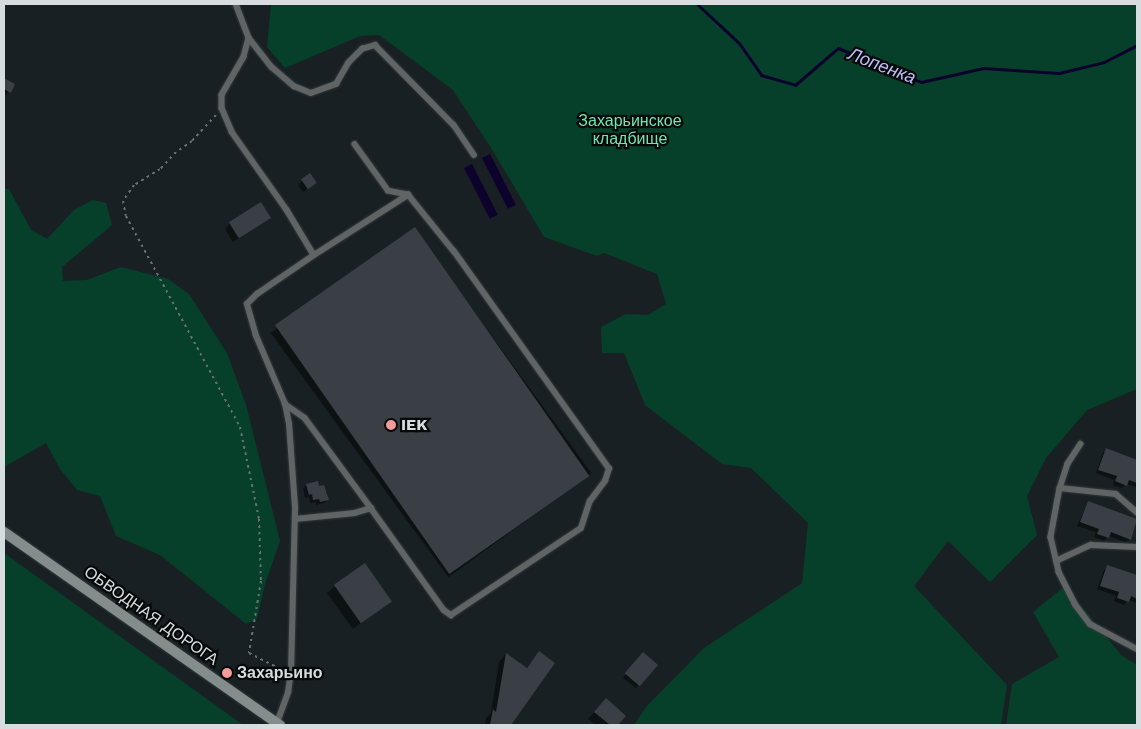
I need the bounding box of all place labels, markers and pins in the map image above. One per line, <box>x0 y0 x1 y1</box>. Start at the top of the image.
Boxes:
place label: IEK <box>401 415 427 435</box>
marker: IEK <box>385 419 397 431</box>
place label: Захарьино <box>237 663 323 683</box>
marker: Захарьино <box>221 667 233 679</box>

